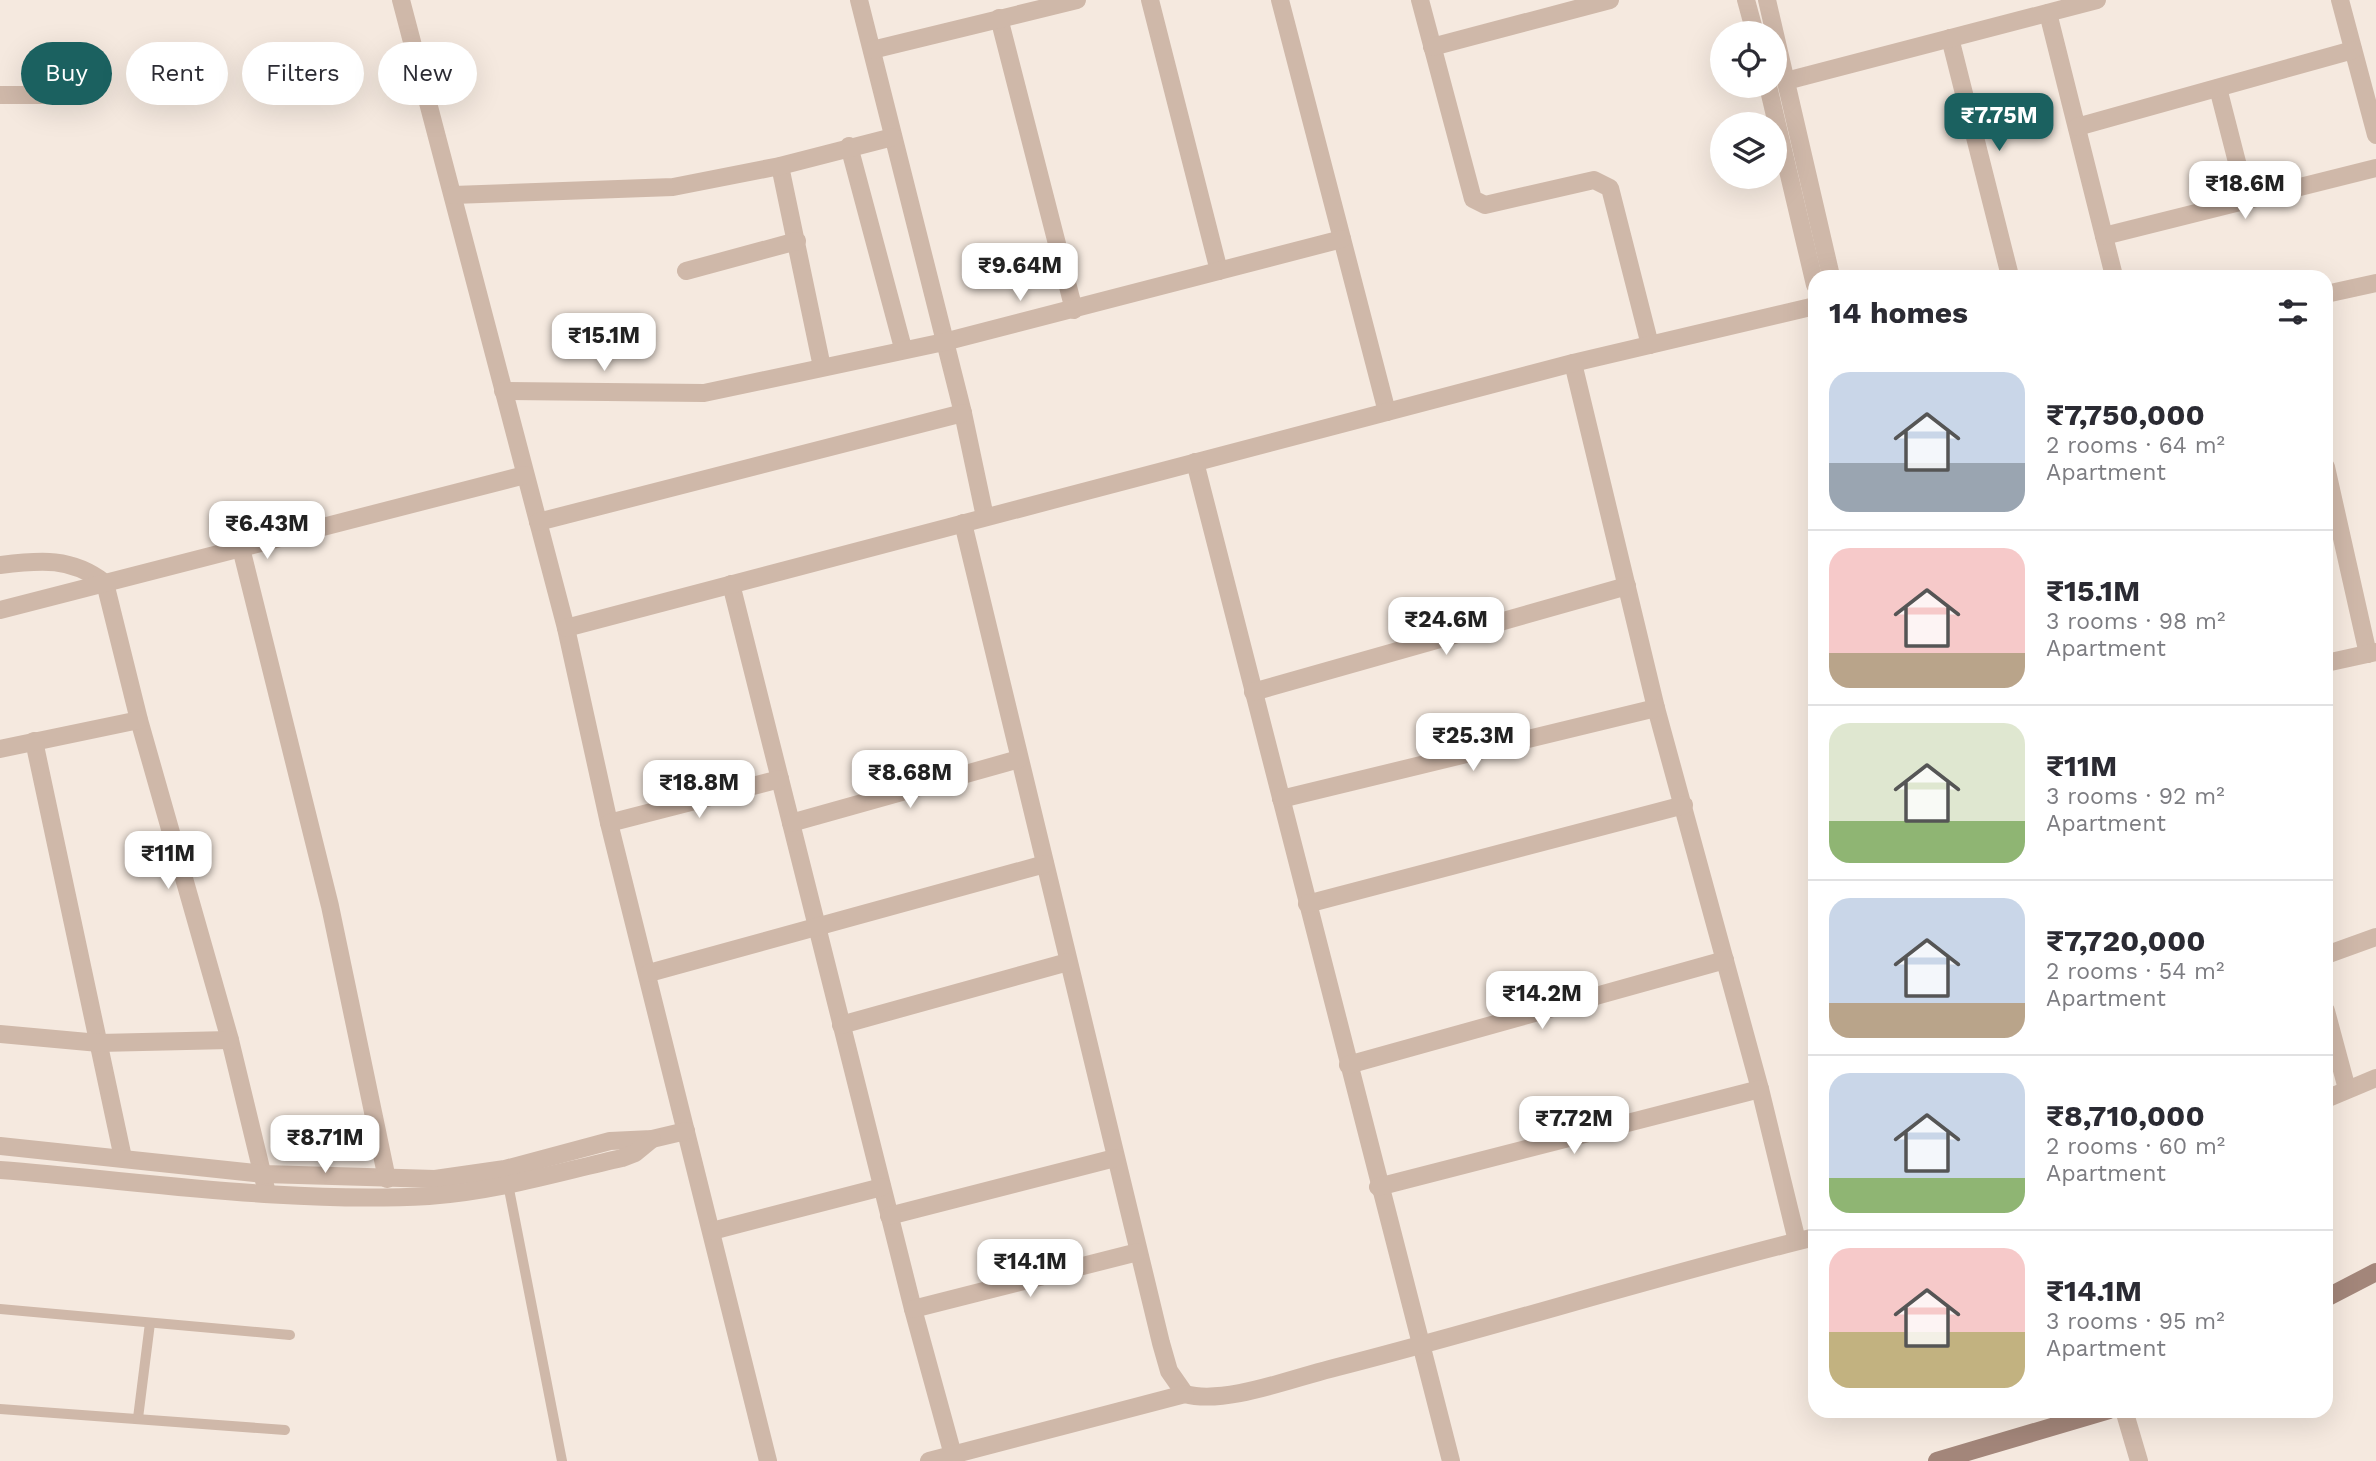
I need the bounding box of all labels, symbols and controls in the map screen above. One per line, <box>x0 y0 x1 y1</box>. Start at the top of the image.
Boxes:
map controls <box>1710 21 1787 189</box>
button: locate <box>1710 21 1787 98</box>
chip: Buy <box>21 42 112 105</box>
chip: Rent <box>126 42 228 105</box>
chip: Filters <box>242 42 364 105</box>
chip: New <box>378 42 477 105</box>
pin: ₹7.75M <box>1942 94 2056 153</box>
text: ₹7.75M <box>1960 102 2038 129</box>
button: layers <box>1710 112 1787 189</box>
pin: ₹18.6M <box>2188 162 2302 221</box>
text: ₹18.6M <box>2205 170 2285 197</box>
pin: ₹9.64M <box>963 244 1077 303</box>
text: ₹9.64M <box>978 252 1062 279</box>
icon: filters <box>2274 293 2312 331</box>
text: 14 homes <box>1829 295 1968 330</box>
pin: ₹15.1M <box>547 314 661 373</box>
text: ₹15.1M <box>568 322 640 349</box>
text: ₹7,750,000 <box>2046 397 2205 432</box>
icon: home <box>1885 400 1969 484</box>
text: 2 rooms · 64 m² <box>2046 432 2225 459</box>
text: Apartment <box>2046 459 2166 486</box>
pin: ₹6.43M <box>210 502 324 561</box>
text: ₹6.43M <box>225 510 309 537</box>
text: ₹15.1M <box>2046 573 2140 608</box>
icon: home <box>1885 576 1969 660</box>
pin: ₹24.6M <box>1389 598 1503 657</box>
text: ₹24.6M <box>1404 606 1488 633</box>
text: 3 rooms · 98 m² <box>2046 608 2225 635</box>
text: Apartment <box>2046 635 2166 662</box>
pin: ₹25.3M <box>1416 714 1530 773</box>
text: ₹25.3M <box>1432 722 1514 749</box>
text: ₹11M <box>2046 748 2117 783</box>
pin: ₹8.68M <box>853 750 967 810</box>
icon: home <box>1885 751 1969 835</box>
text: ₹8.68M <box>868 759 952 786</box>
pin: ₹18.8M <box>642 760 756 820</box>
text: ₹18.8M <box>659 769 739 796</box>
text: 3 rooms · 92 m² <box>2046 783 2225 810</box>
text: Apartment <box>2046 810 2166 837</box>
pin: ₹11M <box>127 832 209 891</box>
text: ₹11M <box>141 840 195 867</box>
text: ₹7,720,000 <box>2046 923 2206 958</box>
icon: home <box>1885 926 1969 1010</box>
text: 2 rooms · 54 m² <box>2046 958 2224 985</box>
pin: ₹14.2M <box>1485 972 1599 1031</box>
text: ₹14.2M <box>1502 980 1582 1007</box>
text: Apartment <box>2046 985 2166 1012</box>
pin: ₹7.72M <box>1517 1096 1631 1156</box>
text: ₹8,710,000 <box>2046 1098 2205 1133</box>
icon: home <box>1885 1101 1969 1185</box>
text: ₹7.72M <box>1535 1105 1613 1132</box>
pin: ₹8.71M <box>268 1116 382 1175</box>
text: ₹8.71M <box>286 1124 364 1151</box>
text: 2 rooms · 60 m² <box>2046 1133 2225 1160</box>
text: Apartment <box>2046 1160 2166 1187</box>
pin: ₹14.1M <box>973 1240 1087 1299</box>
text: ₹14.1M <box>993 1248 1067 1275</box>
text: ₹14.1M <box>2046 1273 2142 1308</box>
icon: home <box>1885 1276 1969 1360</box>
text: 3 rooms · 95 m² <box>2046 1308 2225 1335</box>
text: Apartment <box>2046 1335 2166 1362</box>

